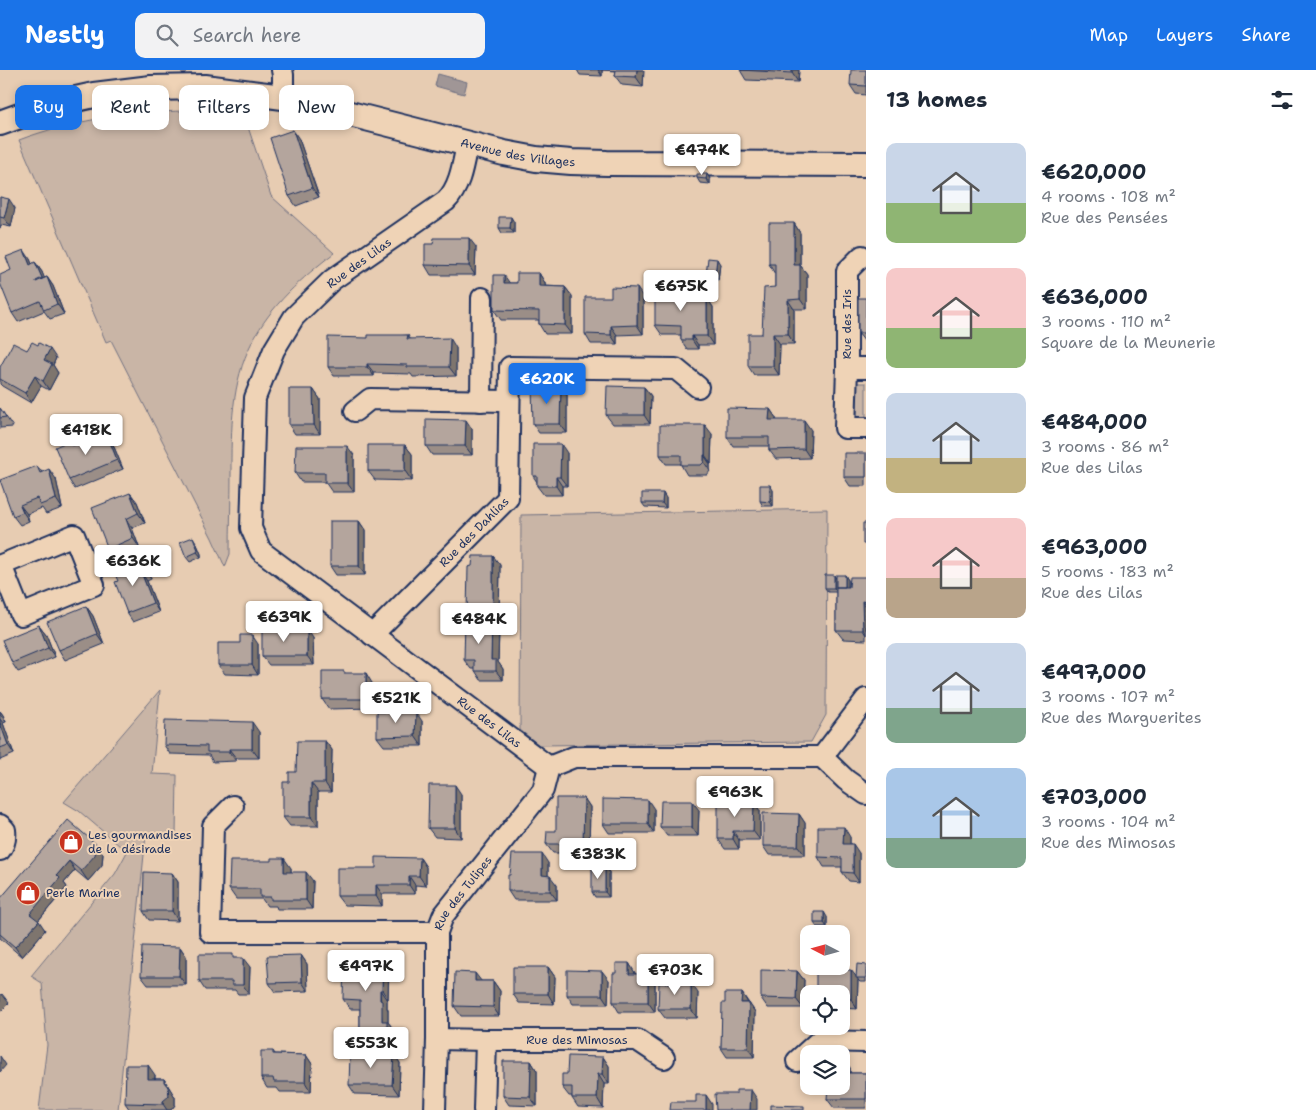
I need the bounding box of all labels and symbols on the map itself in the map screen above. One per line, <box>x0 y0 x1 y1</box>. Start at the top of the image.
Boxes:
street label: Avenue des Villages <box>459 134 576 170</box>
pin: €474K <box>667 134 737 176</box>
street label: Rue des Lilas <box>323 234 395 292</box>
pin: €675K <box>646 270 716 312</box>
street label: Rue des Iris <box>839 289 855 359</box>
pin: €620K <box>512 362 582 405</box>
pin: €418K <box>51 414 121 456</box>
street label: Rue des Dahlias <box>436 494 512 571</box>
pin: €636K <box>98 544 168 587</box>
pin: €639K <box>249 600 319 643</box>
pin: €484K <box>444 602 514 645</box>
pin: €521K <box>361 682 431 724</box>
street label: Rue des Lilas <box>454 693 525 752</box>
pin: €963K <box>700 776 770 818</box>
place label: Les gourmandises de la désirade <box>88 827 192 857</box>
shop icon: Les gourmandises de la désirade <box>58 829 84 855</box>
pin: €383K <box>563 838 633 880</box>
street label: Rue des Tulipes <box>430 853 496 933</box>
shop icon: Perle Marine <box>15 880 41 906</box>
place label: Perle Marine <box>46 885 120 901</box>
north arrow <box>800 925 850 975</box>
pin: €497K <box>331 950 401 992</box>
pin: €703K <box>640 954 710 996</box>
pin: €553K <box>336 1026 406 1069</box>
street label: Rue des Mimosas <box>526 1032 628 1048</box>

